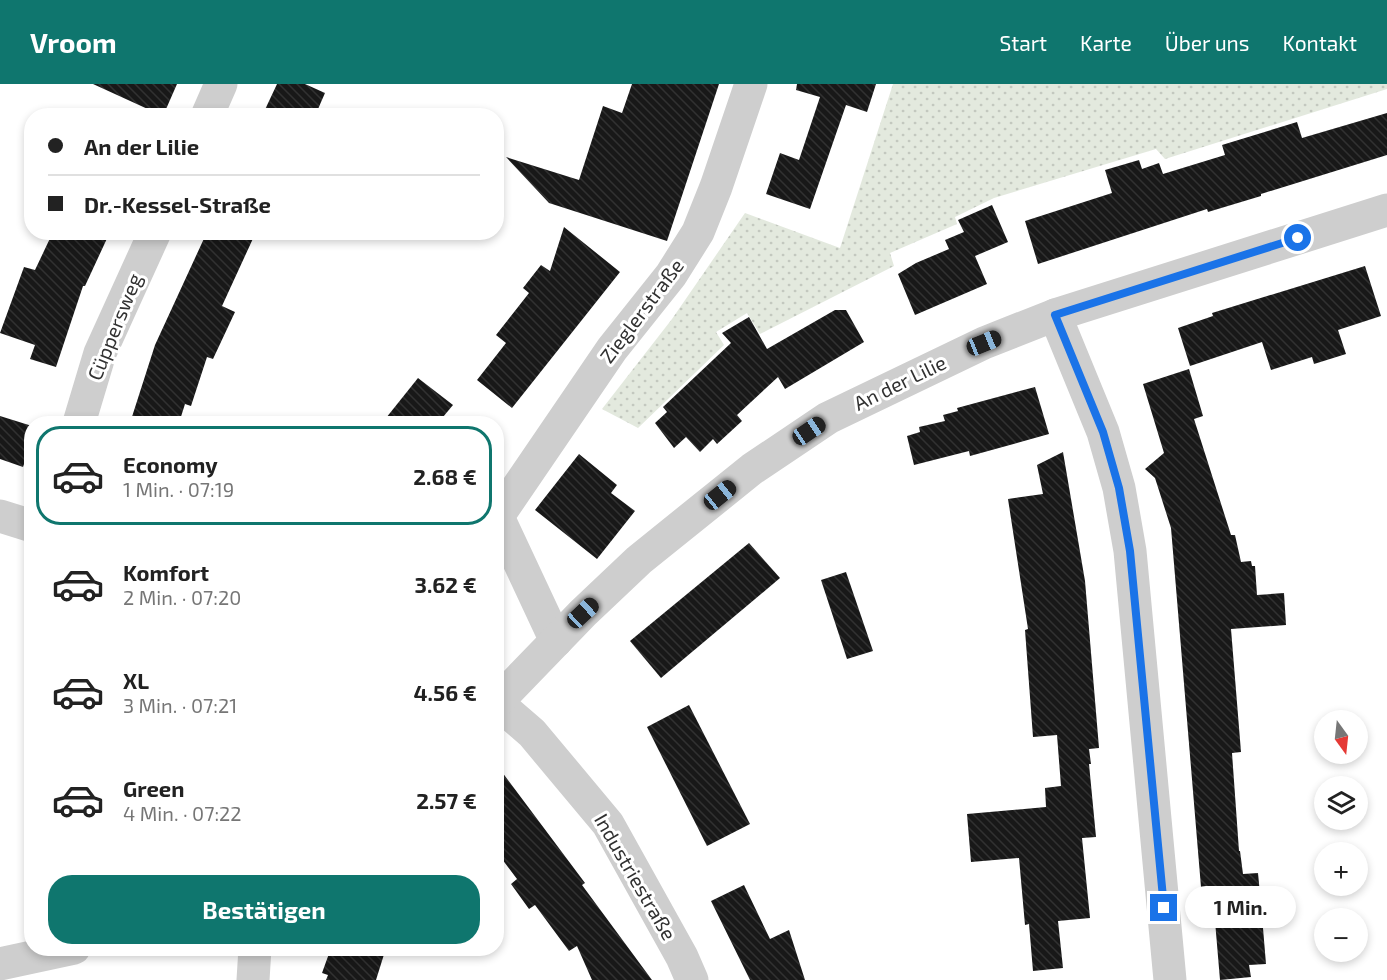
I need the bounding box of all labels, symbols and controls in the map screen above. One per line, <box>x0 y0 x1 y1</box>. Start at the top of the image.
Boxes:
text: Vroom <box>30 25 117 59</box>
text: Start <box>1000 30 1047 55</box>
text: Karte <box>1080 30 1132 55</box>
text: Über uns <box>1165 30 1250 55</box>
text: Kontakt <box>1283 30 1357 55</box>
text: An der Lilie <box>84 133 199 159</box>
text: Dr.-Kessel-Straße <box>84 191 271 217</box>
route start <box>1284 224 1311 251</box>
street label: Zieglerstraße <box>594 254 688 367</box>
street label: Cüppersweg <box>82 270 146 384</box>
car <box>964 328 1004 358</box>
street label: An der Lilie <box>850 349 950 415</box>
car <box>789 413 829 449</box>
icon: car <box>51 449 105 503</box>
text: Economy <box>123 451 218 477</box>
text: 2.68 € <box>413 463 477 489</box>
text: 1 Min. · 07:19 <box>123 477 234 501</box>
car <box>700 477 740 513</box>
icon: car <box>51 557 105 611</box>
text: Komfort <box>123 559 209 585</box>
text: 3.62 € <box>415 571 477 597</box>
text: 2 Min. · 07:20 <box>123 585 241 609</box>
car <box>564 594 602 632</box>
icon: car <box>51 665 105 719</box>
text: XL <box>123 667 149 693</box>
text: 4.56 € <box>414 679 477 705</box>
text: 3 Min. · 07:21 <box>123 693 237 717</box>
north arrow <box>1314 710 1368 764</box>
map controls <box>1314 710 1368 962</box>
icon: car <box>51 773 105 827</box>
text: Green <box>123 775 185 801</box>
button: layers <box>1314 776 1368 830</box>
text: 2.57 € <box>416 787 477 813</box>
text: 4 Min. · 07:22 <box>123 801 242 825</box>
street label: Industriestraße <box>590 809 682 944</box>
button: + <box>1314 842 1368 896</box>
button: Bestätigen <box>48 875 480 944</box>
callout: 1 Min. <box>1185 887 1296 929</box>
route end <box>1150 894 1177 921</box>
text: 1 Min. <box>1214 895 1267 919</box>
button: − <box>1314 908 1368 962</box>

